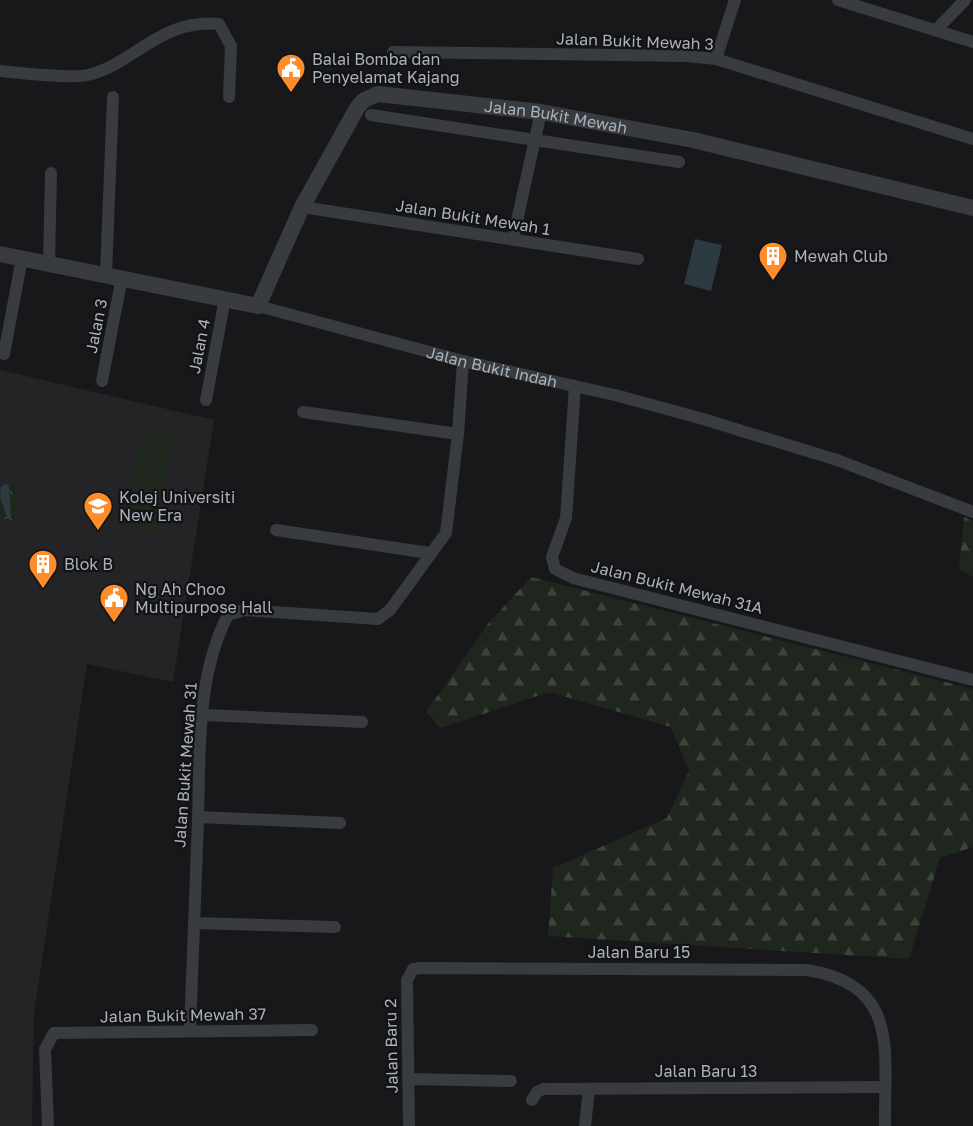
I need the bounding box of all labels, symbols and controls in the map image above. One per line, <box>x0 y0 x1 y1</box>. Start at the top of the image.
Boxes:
street label: Jalan Bukit Mewah 3 <box>556 28 714 54</box>
place label: Balai Bomba dan Penyelamat Kajang <box>312 49 460 87</box>
public building icon: Balai Bomba dan Penyelamat Kajang <box>275 52 307 94</box>
street label: Jalan Bukit Mewah <box>483 96 629 138</box>
street label: Jalan Bukit Mewah 1 <box>394 195 552 239</box>
building icon: Mewah Club <box>757 240 789 282</box>
place label: Mewah Club <box>794 246 888 266</box>
street label: Jalan 3 <box>81 297 111 355</box>
street label: Jalan 4 <box>184 317 214 375</box>
street label: Jalan Bukit Indah <box>425 342 559 392</box>
place label: Kolej Universiti New Era <box>119 487 235 525</box>
school or university icon: Kolej Universiti New Era <box>82 490 114 532</box>
building icon: Blok B <box>27 548 59 590</box>
place label: Blok B <box>64 554 113 574</box>
street label: Jalan Bukit Mewah 31A <box>589 556 765 618</box>
place label: Ng Ah Choo Multipurpose Hall <box>135 579 272 617</box>
public building icon: Ng Ah Choo Multipurpose Hall <box>98 582 130 624</box>
street label: Jalan Bukit Mewah 31 <box>169 681 201 848</box>
street label: Jalan Baru 15 <box>588 942 690 962</box>
street label: Jalan Baru 2 <box>380 998 402 1094</box>
street label: Jalan Bukit Mewah 37 <box>100 1004 266 1026</box>
street label: Jalan Baru 13 <box>655 1061 757 1081</box>

